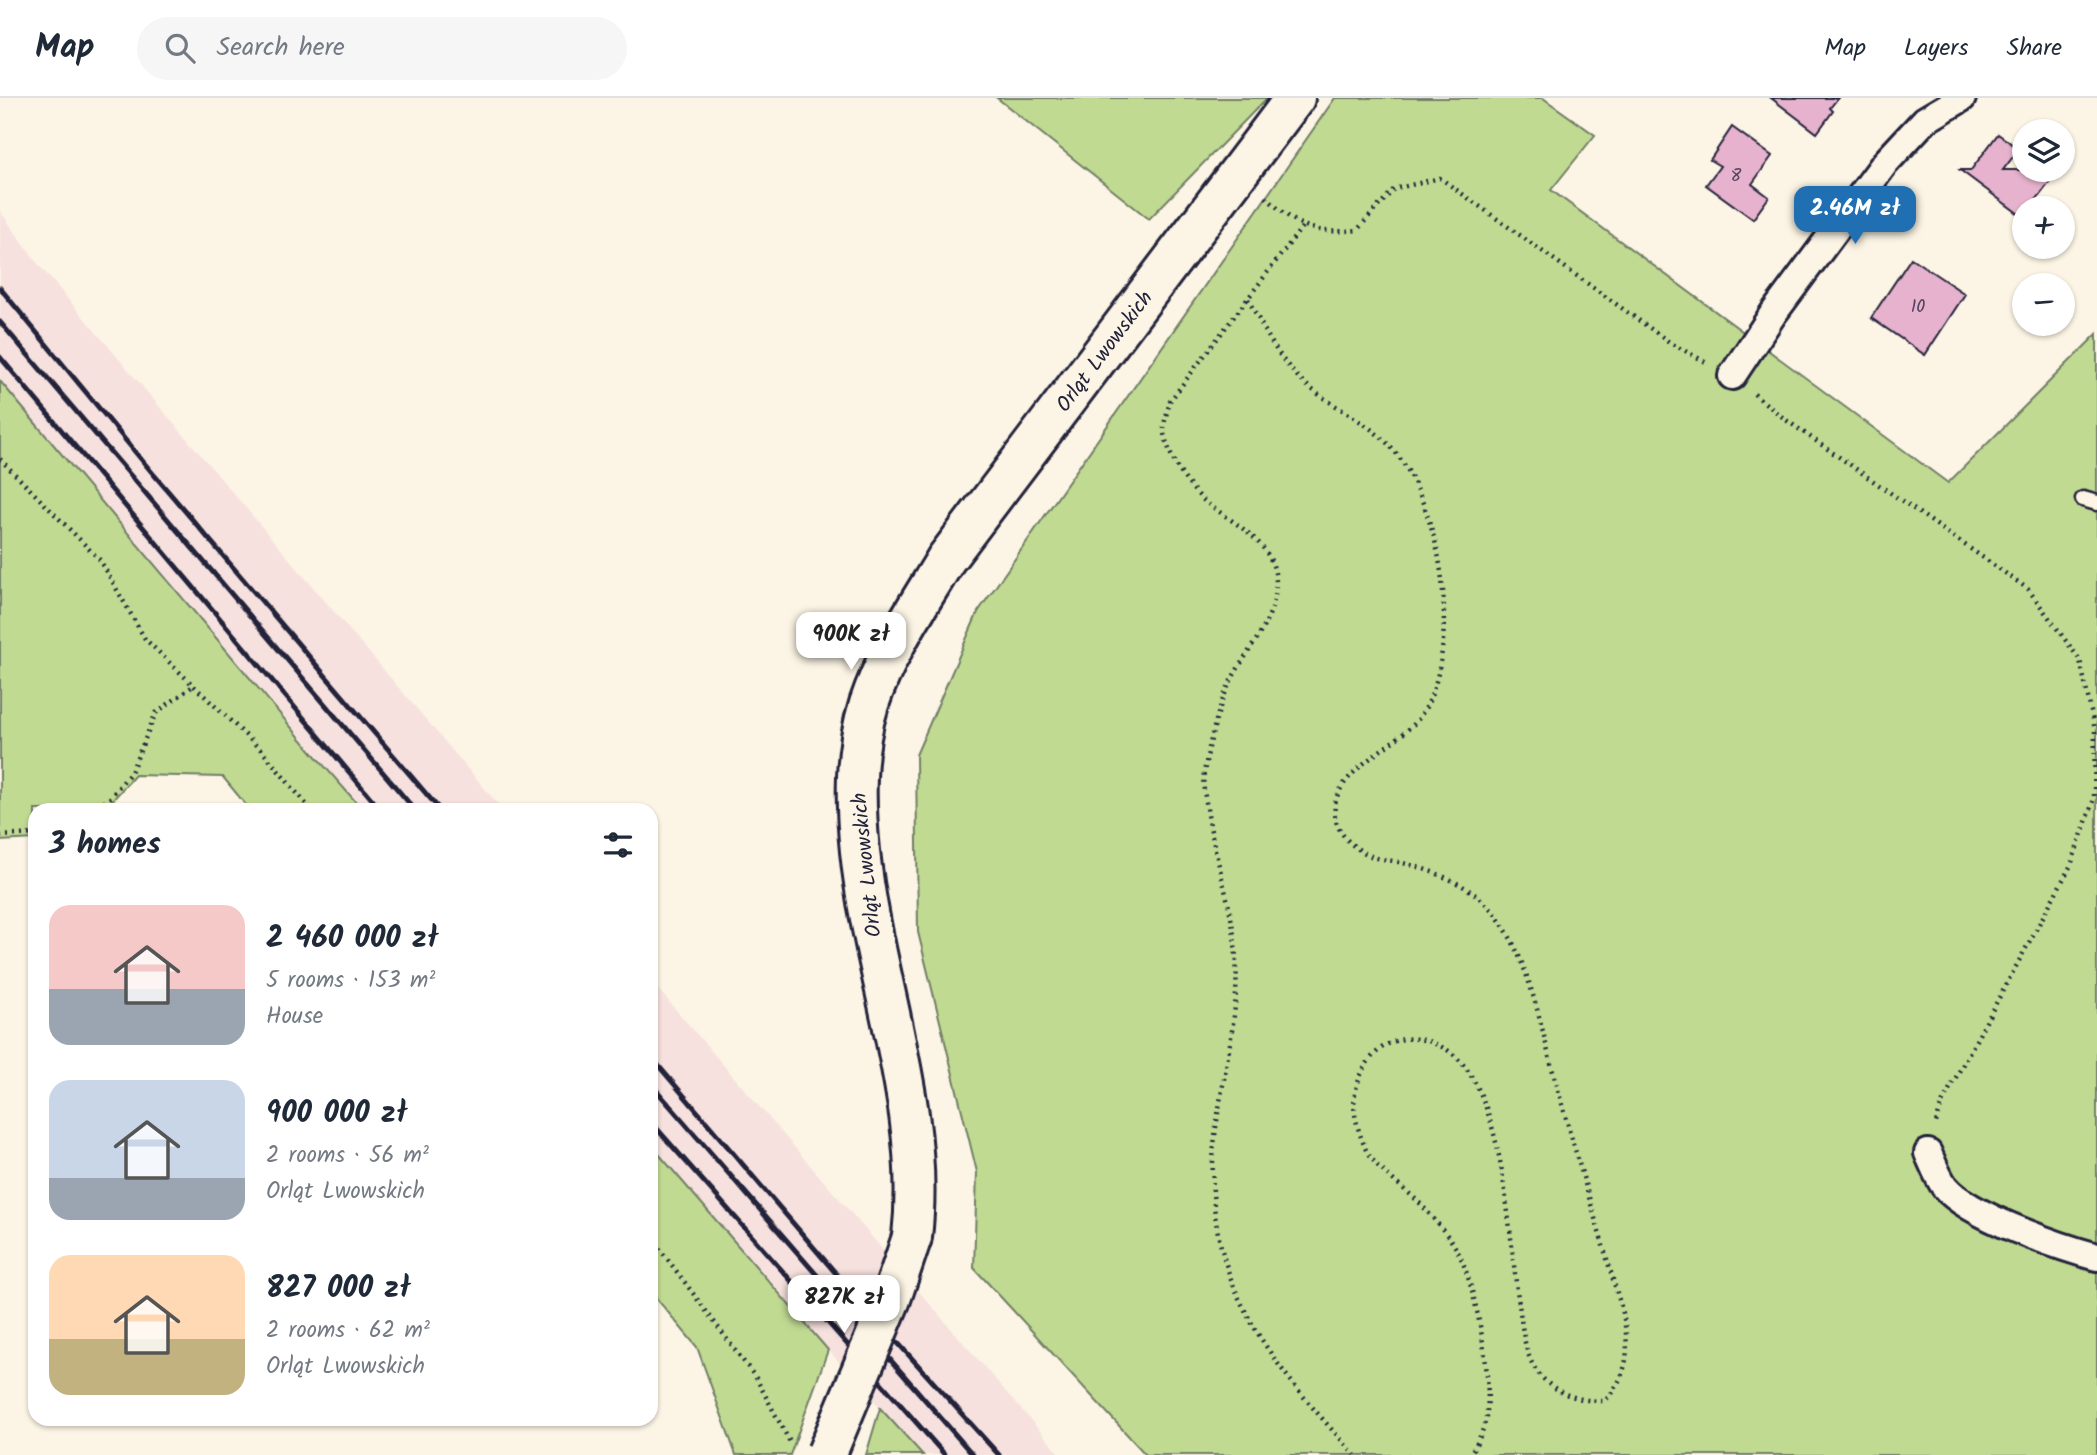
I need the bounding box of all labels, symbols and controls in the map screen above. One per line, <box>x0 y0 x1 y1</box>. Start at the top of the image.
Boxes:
search box <box>137 17 627 80</box>
text: Map <box>35 22 95 75</box>
text: Search here <box>217 27 345 69</box>
icon: search <box>161 29 199 67</box>
text: Map <box>1824 29 1866 68</box>
text: Layers <box>1904 29 1968 68</box>
text: Share <box>2006 29 2062 68</box>
map controls <box>2012 119 2075 336</box>
button: layers <box>2012 119 2075 182</box>
house number: 8 <box>1731 162 1742 191</box>
pin: 2.46M zł <box>1783 186 1927 246</box>
text: 2.46M zł <box>1810 191 1900 227</box>
button: + <box>2012 196 2075 259</box>
button: − <box>2012 273 2075 336</box>
street label: Orląt Lwowskich <box>1048 284 1162 420</box>
house number: 10 <box>1911 293 1925 322</box>
pin: 900K zł <box>786 612 916 672</box>
text: 900K zł <box>812 617 890 653</box>
street label: Orląt Lwowskich <box>843 791 891 939</box>
text: 3 homes <box>49 821 161 869</box>
icon: filters <box>599 826 637 864</box>
text: 2 460 000 zł <box>266 915 438 963</box>
icon: home <box>105 933 189 1017</box>
text: 5 rooms · 153 m² <box>266 963 435 999</box>
text: House <box>266 999 323 1035</box>
text: 900 000 zł <box>266 1090 407 1138</box>
icon: home <box>105 1108 189 1192</box>
text: 2 rooms · 56 m² <box>266 1138 429 1174</box>
text: Orląt Lwowskich <box>266 1174 425 1210</box>
text: 827 000 zł <box>266 1265 411 1313</box>
pin: 827K zł <box>779 1276 909 1335</box>
text: 827K zł <box>804 1280 884 1316</box>
icon: home <box>105 1283 189 1367</box>
text: 2 rooms · 62 m² <box>266 1313 430 1349</box>
text: Orląt Lwowskich <box>266 1349 425 1385</box>

